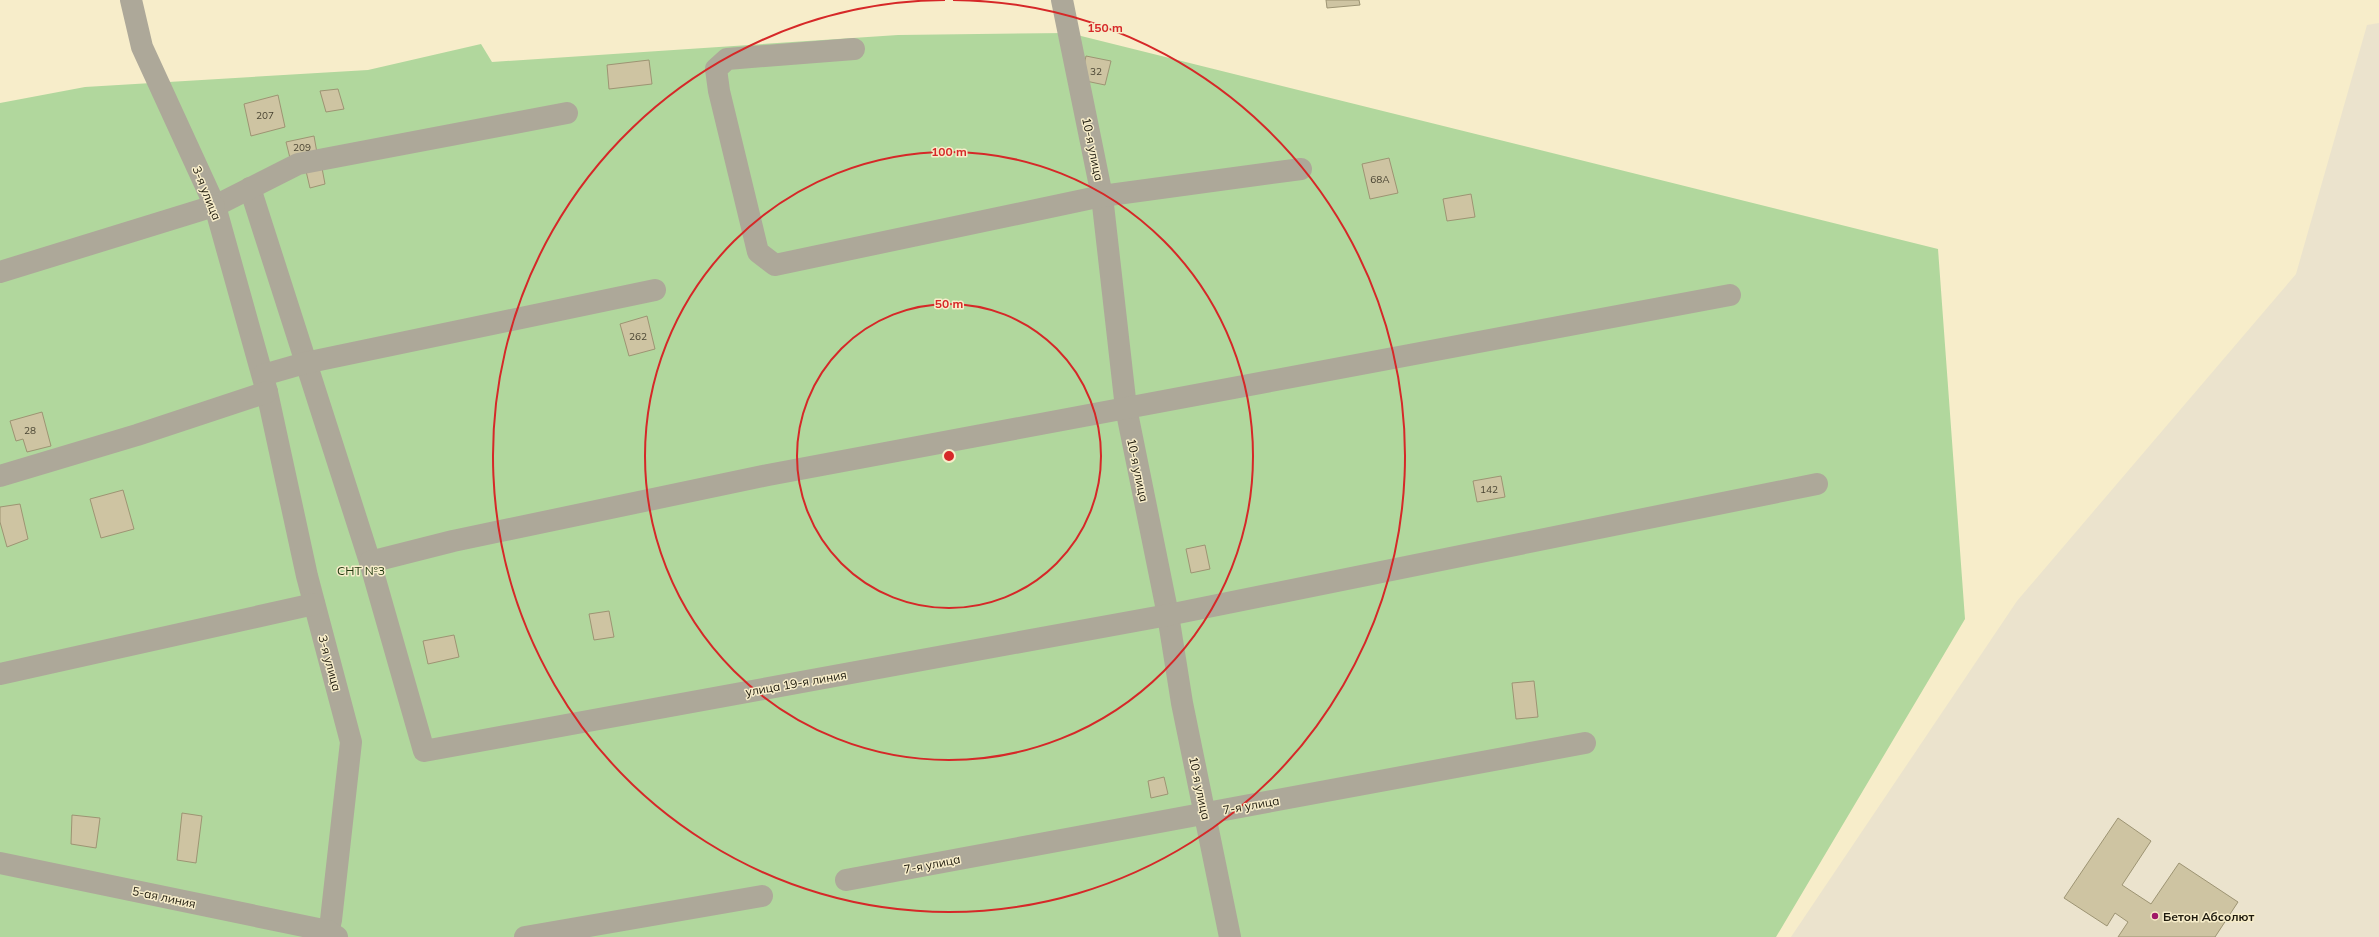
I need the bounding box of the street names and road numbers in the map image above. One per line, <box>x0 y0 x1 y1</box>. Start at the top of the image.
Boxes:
street label: 10-я улица <box>1079 116 1107 182</box>
street label: 3-я улица <box>189 164 225 222</box>
street label: 10-я улица <box>1124 437 1152 503</box>
street label: 3-я улица <box>315 634 345 692</box>
street label: улица 19-я линия <box>744 667 848 699</box>
street label: 10-я улица <box>1186 755 1214 821</box>
street label: 7-я улица <box>1222 793 1280 817</box>
street label: 7-я улица <box>903 851 961 877</box>
street label: 5-ая линия <box>131 883 197 911</box>

